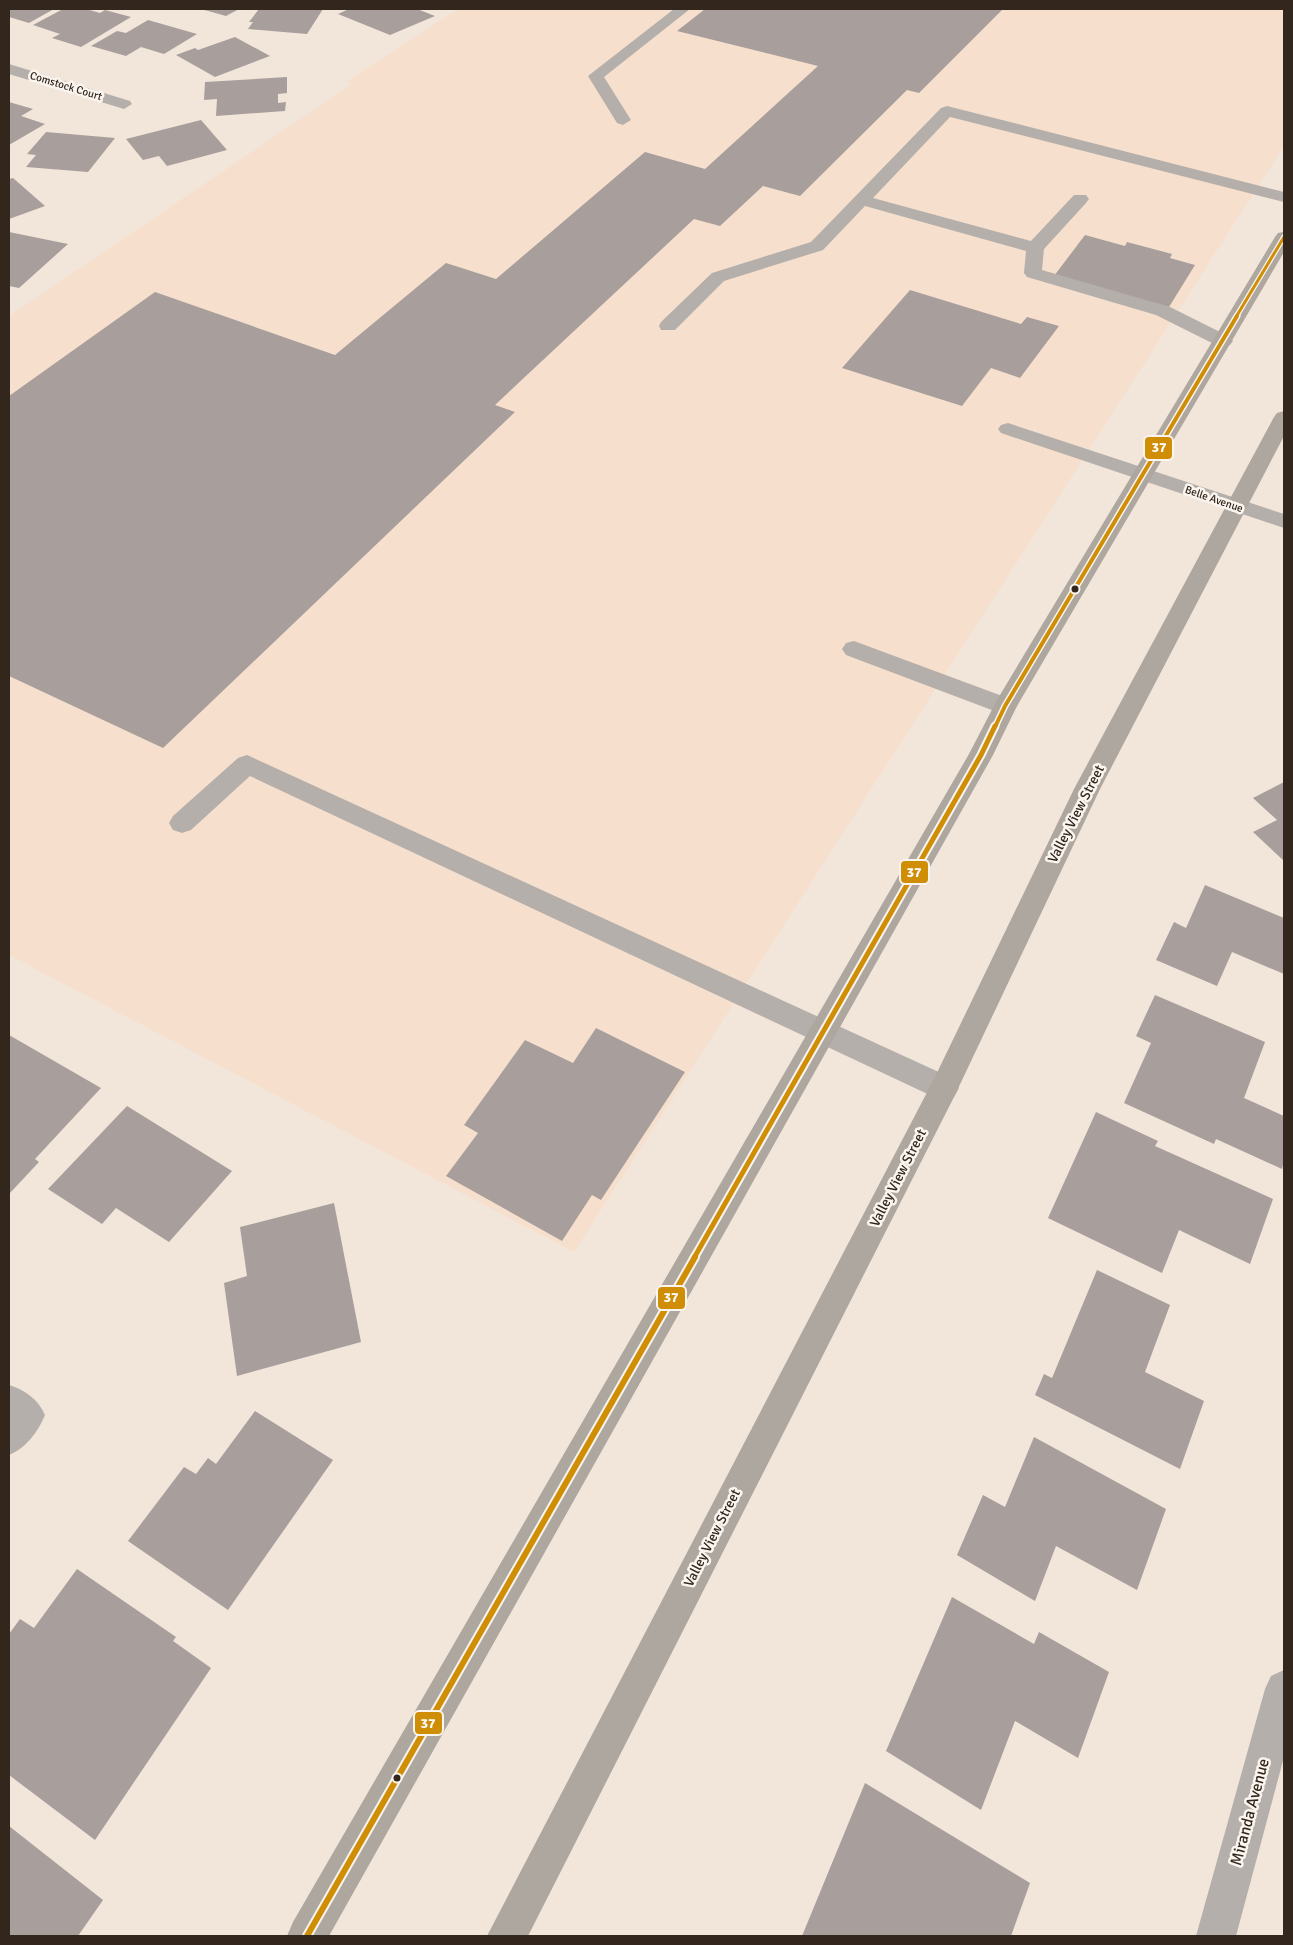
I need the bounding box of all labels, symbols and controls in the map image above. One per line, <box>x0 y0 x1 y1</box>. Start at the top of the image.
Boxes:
street label: Comstock Court <box>28 69 104 103</box>
line badge: 37 <box>1144 436 1173 460</box>
text: 37 <box>1151 439 1167 456</box>
street label: Belle Avenue <box>1183 483 1245 515</box>
unlabelled marker <box>1070 584 1080 594</box>
street label: Valley View Street <box>1044 762 1108 866</box>
line badge: 37 <box>900 860 929 884</box>
text: 37 <box>906 864 922 881</box>
street label: Valley View Street <box>866 1126 930 1230</box>
line badge: 37 <box>657 1286 686 1310</box>
text: 37 <box>663 1289 679 1306</box>
street label: Valley View Street <box>680 1486 744 1590</box>
line badge: 37 <box>414 1711 443 1735</box>
text: 37 <box>420 1715 436 1732</box>
street label: Miranda Avenue <box>1226 1756 1274 1868</box>
unlabelled marker <box>392 1773 402 1783</box>

